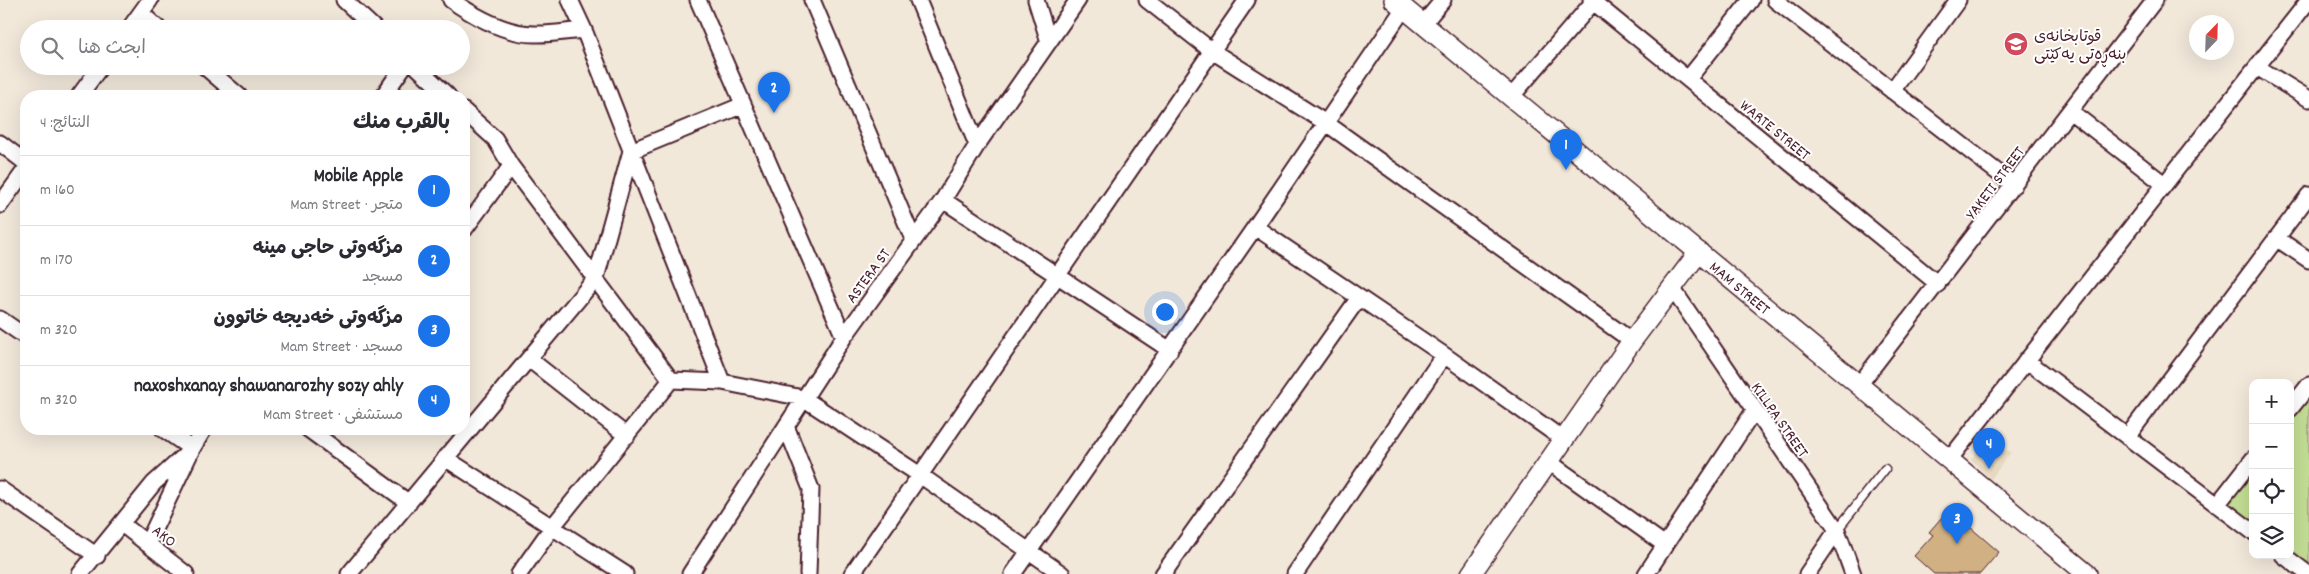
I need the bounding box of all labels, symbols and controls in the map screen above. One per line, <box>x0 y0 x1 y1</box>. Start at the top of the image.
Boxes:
north arrow <box>2189 15 2234 60</box>
search box <box>20 20 470 75</box>
place label: قوتابخانەی بنەڕەتی یەکێتی <box>2034 26 2126 68</box>
school or university icon: قوتابخانەی بنەڕەتی یەکێتی <box>2003 31 2029 57</box>
icon: search <box>38 34 66 62</box>
text: ابحث هنا <box>78 36 146 63</box>
pin: 2 <box>758 72 790 113</box>
street label: WARTE STREET <box>1734 95 1815 167</box>
text: بالقرب منك <box>353 109 450 139</box>
text: النتائج: 4 <box>40 112 90 135</box>
pin: 1 <box>1550 129 1582 170</box>
street label: YAKETI STREET <box>1961 142 2032 225</box>
text: Mobile Apple <box>314 164 403 191</box>
text: 160 m <box>40 179 75 202</box>
text: 1 <box>432 179 436 202</box>
text: متجر · Mam Street <box>290 194 403 217</box>
text: مزگەوتی حاجی مینە <box>253 236 403 263</box>
street label: ASTERA ST <box>841 244 897 309</box>
text: 170 m <box>40 249 73 272</box>
text: 2 <box>431 249 438 272</box>
street label: MAM STREET <box>1703 257 1775 322</box>
text: مسجد <box>362 266 403 289</box>
your location <box>1152 299 1178 325</box>
text: مزگەوتی خەدیجە خاتوون <box>213 306 403 333</box>
text: 320 m <box>40 319 78 342</box>
text: 3 <box>430 319 438 342</box>
text: مسجد · Mam Street <box>280 336 403 359</box>
text: naxoshxanay shawanarozhy sozy ahly <box>134 374 403 401</box>
street label: KILLPA STREET <box>1745 378 1814 463</box>
map controls <box>2249 379 2294 559</box>
button: + <box>2249 379 2294 424</box>
text: 320 m <box>40 389 78 412</box>
text: 4 <box>431 389 437 412</box>
text: مستشفى · Mam Street <box>263 404 403 427</box>
button: − <box>2249 424 2294 469</box>
pin: 4 <box>1973 428 2005 469</box>
button: locate <box>2249 469 2294 514</box>
pin: 3 <box>1941 503 1973 544</box>
button: layers <box>2249 514 2294 559</box>
street label: AKO <box>146 520 181 554</box>

